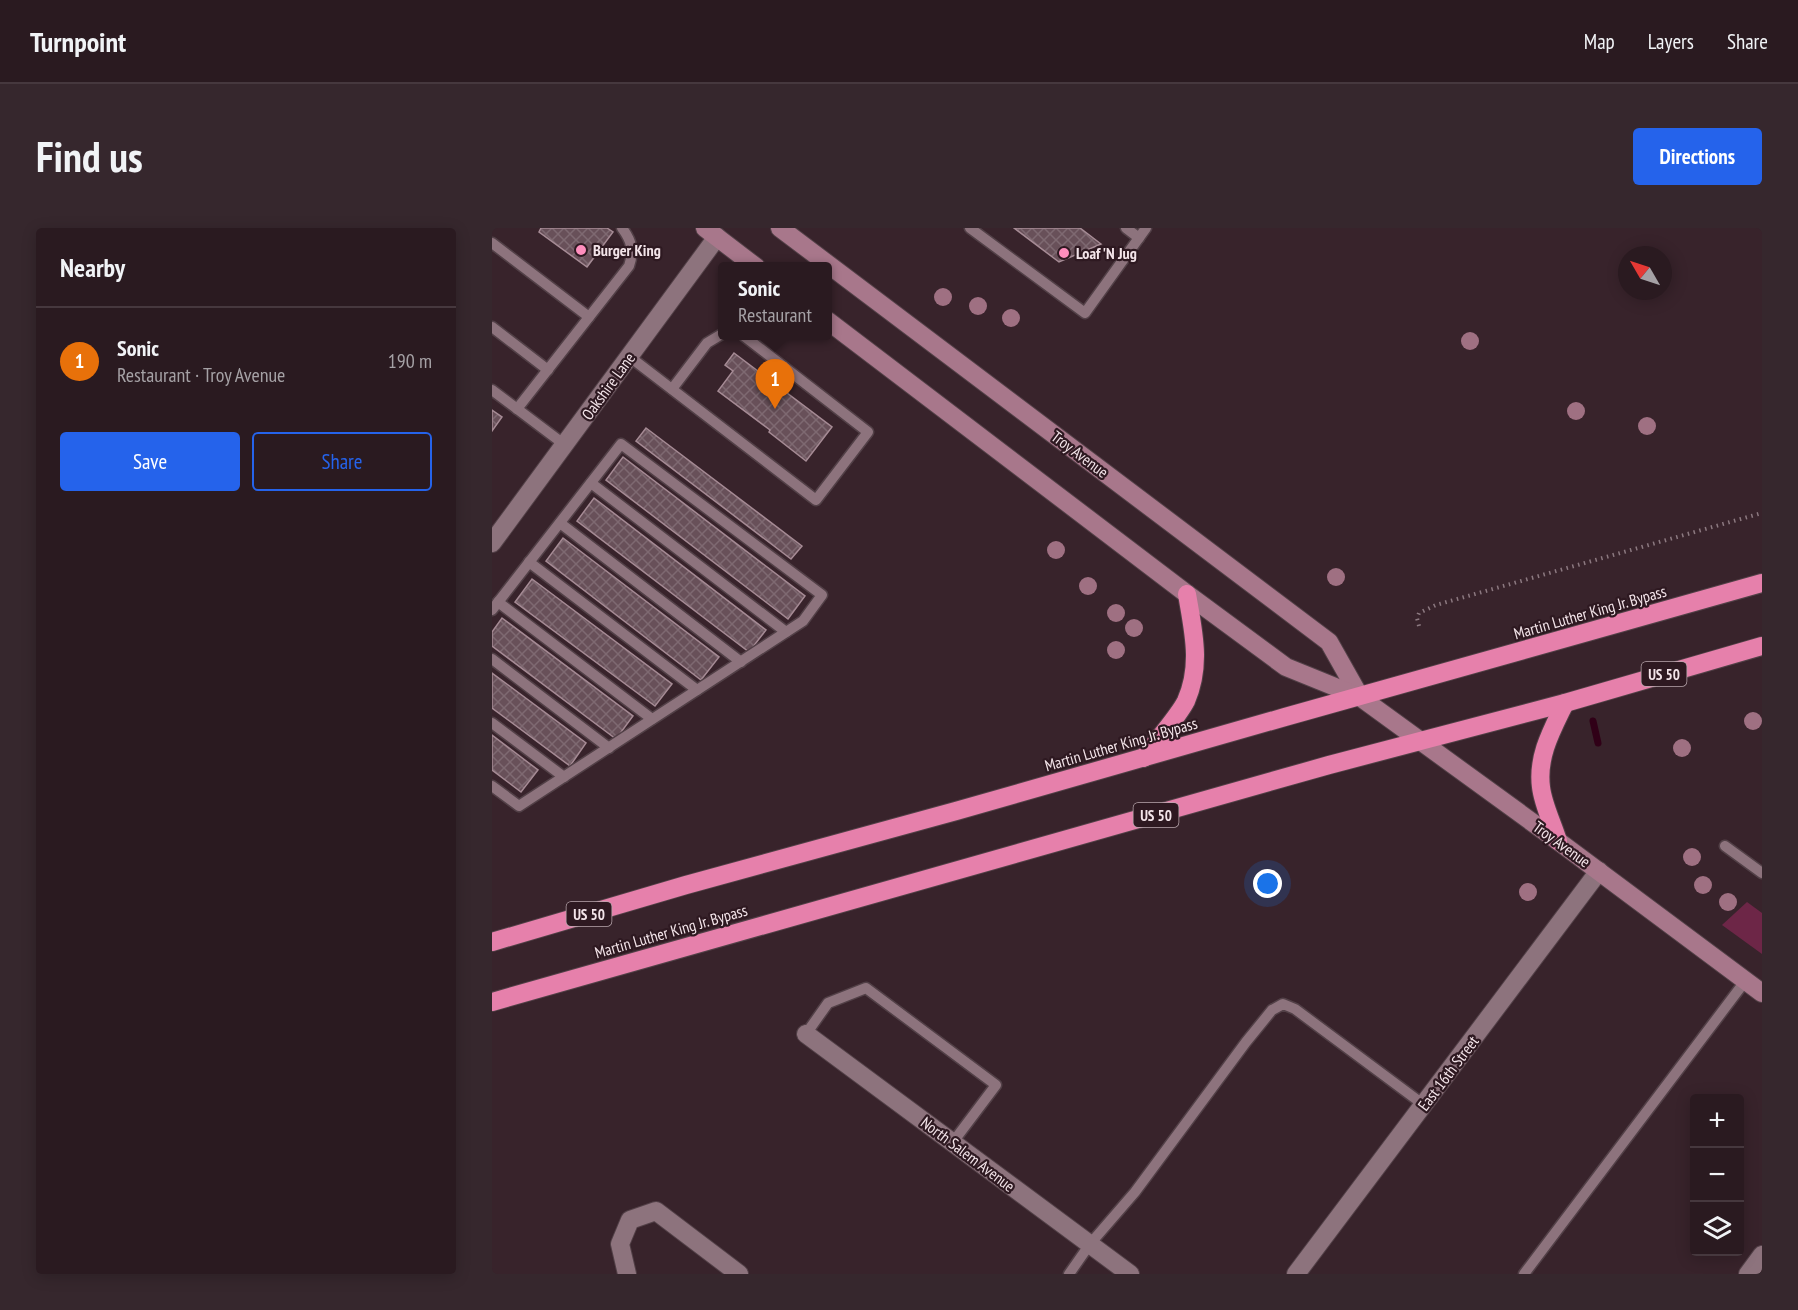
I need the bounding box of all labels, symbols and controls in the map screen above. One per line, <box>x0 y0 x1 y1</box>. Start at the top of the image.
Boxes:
text: Turnpoint <box>30 23 126 60</box>
text: Map <box>1584 28 1615 55</box>
text: Layers <box>1648 28 1694 55</box>
text: Share <box>1727 28 1768 55</box>
button: Directions <box>1633 128 1762 185</box>
text: Find us <box>36 129 143 184</box>
place label: Burger King <box>593 240 661 260</box>
marker: Burger King <box>574 243 588 257</box>
place label: Loaf 'N Jug <box>1076 243 1137 263</box>
marker: Loaf 'N Jug <box>1057 246 1071 260</box>
north arrow <box>1618 246 1672 300</box>
text: Nearby <box>60 251 125 284</box>
popup <box>718 262 832 340</box>
text: Sonic <box>738 274 780 302</box>
text: Restaurant <box>738 302 812 328</box>
text: Sonic <box>117 334 159 362</box>
text: 1 <box>75 348 84 374</box>
text: 190 m <box>388 348 432 374</box>
street label: Oakshire Lane <box>577 349 639 423</box>
pin: 1 <box>756 360 794 409</box>
text: Restaurant · Troy Avenue <box>117 362 285 388</box>
street label: Troy Avenue <box>1048 426 1112 482</box>
button: Save <box>60 432 240 491</box>
button: Share <box>252 432 432 491</box>
street label: Martin Luther King Jr. Bypass <box>1511 581 1669 643</box>
road number: US 50 <box>1642 662 1686 686</box>
street label: Martin Luther King Jr. Bypass <box>1042 713 1200 775</box>
road number: US 50 <box>1134 803 1178 827</box>
street label: Troy Avenue <box>1529 817 1595 871</box>
your location <box>1253 869 1282 898</box>
street label: Martin Luther King Jr. Bypass <box>592 900 750 962</box>
road number: US 50 <box>566 902 612 926</box>
street label: East 16th Street <box>1413 1031 1483 1114</box>
map controls <box>1690 1094 1744 1256</box>
button: + <box>1690 1094 1744 1148</box>
street label: North Salem Avenue <box>917 1112 1019 1196</box>
button: − <box>1690 1148 1744 1202</box>
button: layers <box>1690 1202 1744 1256</box>

